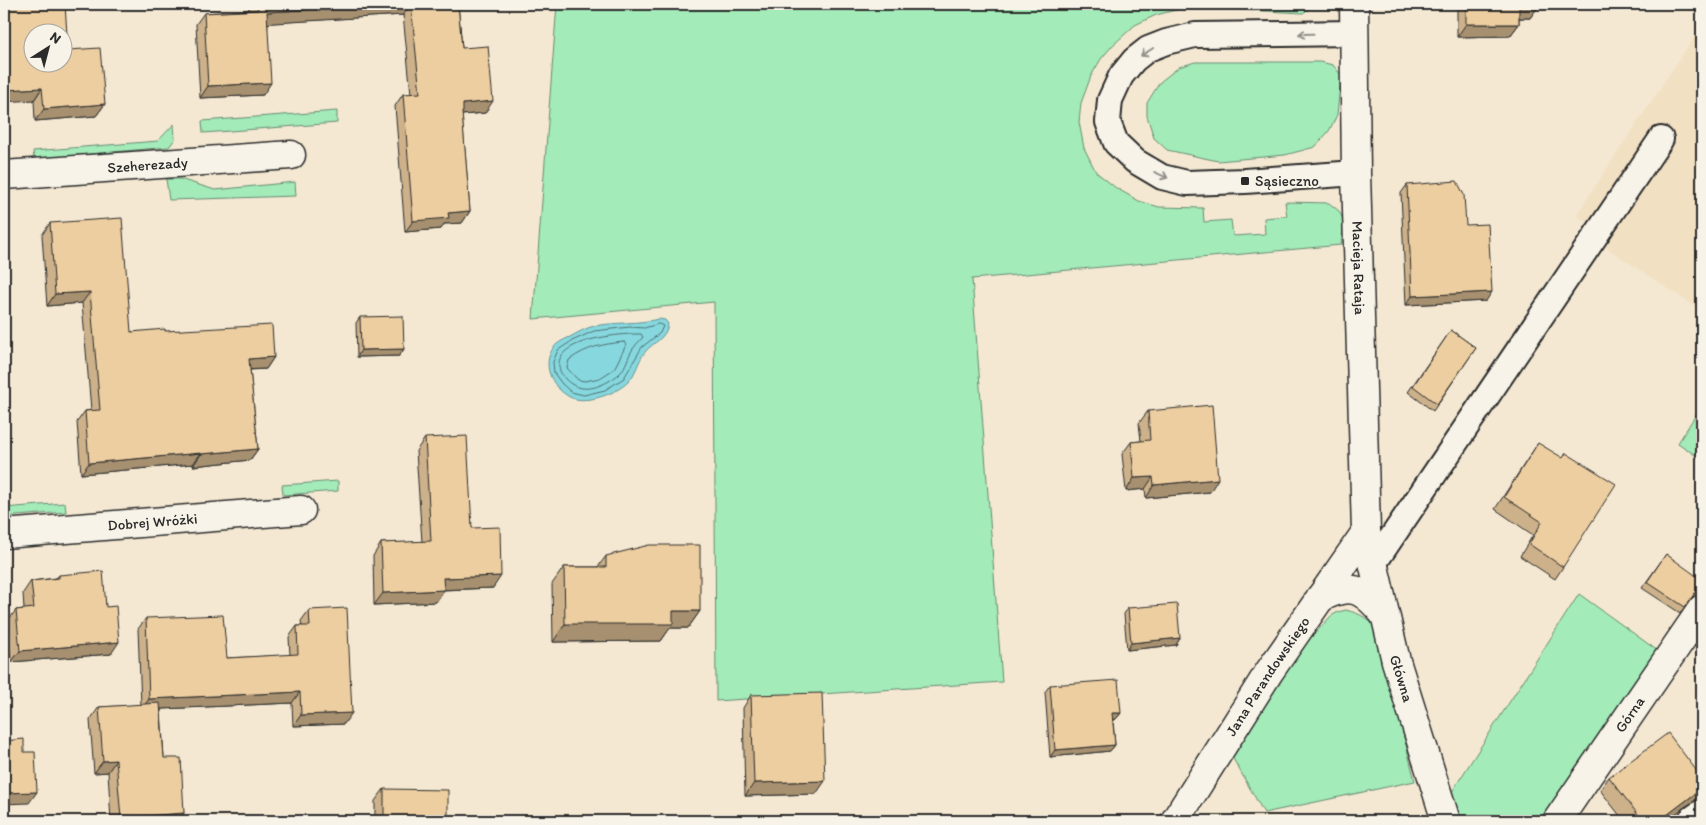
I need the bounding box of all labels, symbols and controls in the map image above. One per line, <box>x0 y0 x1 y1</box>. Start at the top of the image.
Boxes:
north arrow <box>22 22 72 72</box>
text: N <box>47 28 64 48</box>
one-way arrow <box>1298 29 1314 38</box>
one-way arrow <box>1140 47 1154 57</box>
street label: Szeherezady <box>107 153 188 177</box>
one-way arrow <box>1153 171 1168 181</box>
place label: Sąsieczno <box>1255 172 1319 190</box>
marker: Sąsieczno <box>1239 175 1251 187</box>
street label: Macieja Rataja <box>1348 221 1369 315</box>
street label: Dobrej Wróżki <box>107 509 198 535</box>
street label: Jana Parandowskiego <box>1222 613 1314 739</box>
street label: Główna <box>1386 653 1417 705</box>
street label: Górna <box>1611 693 1649 736</box>

